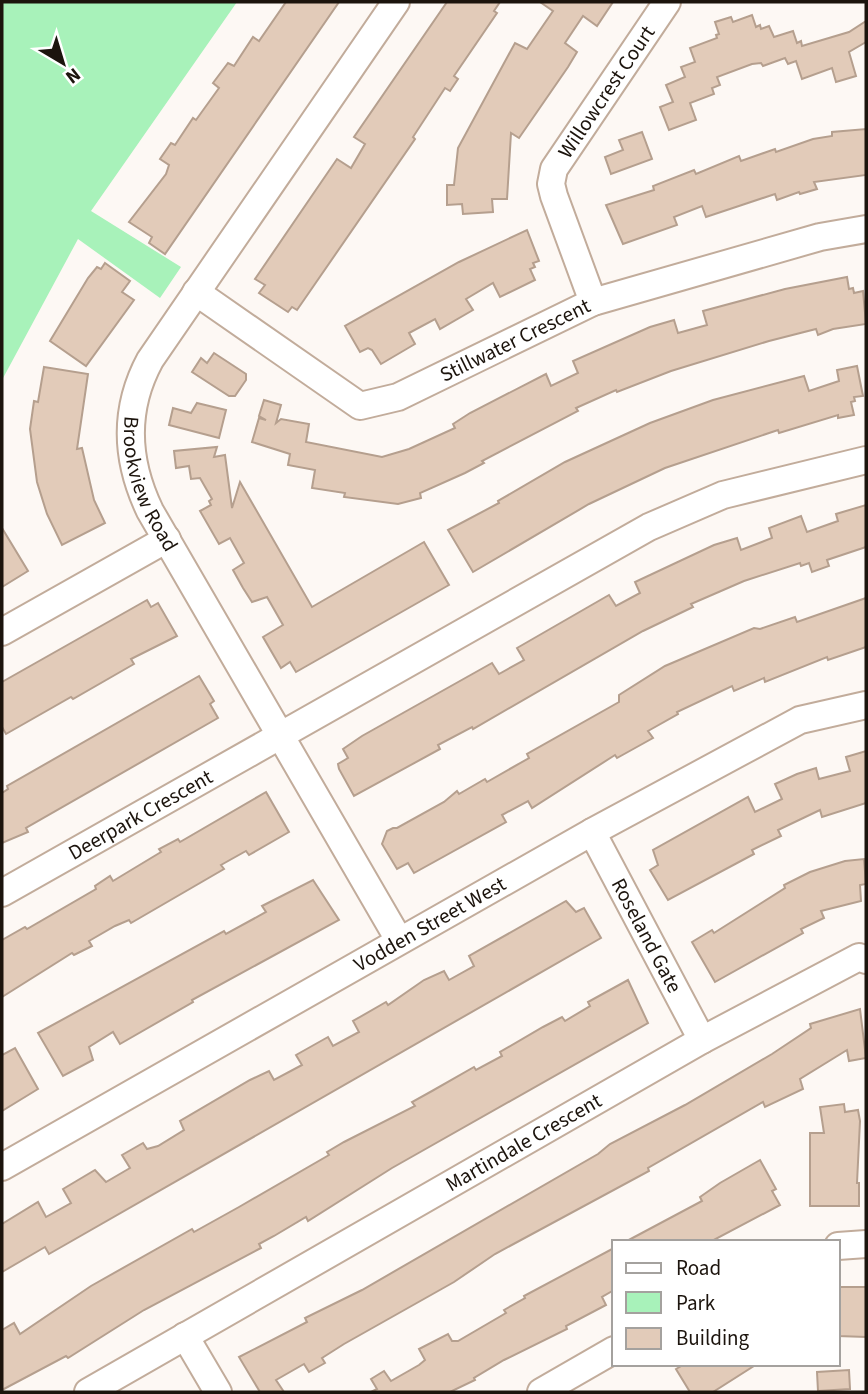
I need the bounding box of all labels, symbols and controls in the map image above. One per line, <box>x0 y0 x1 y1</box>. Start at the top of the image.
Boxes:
street label: Willowcrest Court <box>551 19 662 164</box>
north arrow <box>28 28 98 98</box>
text: N <box>59 61 86 90</box>
street label: Stillwater Crescent <box>435 291 595 389</box>
street label: Brookview Road <box>116 415 185 557</box>
street label: Deerpark Crescent <box>63 762 218 868</box>
street label: Vodden Street West <box>348 869 511 979</box>
street label: Roseland Gate <box>604 873 689 998</box>
street label: Martindale Crescent <box>440 1086 607 1199</box>
legend <box>612 1240 840 1366</box>
text: Road <box>676 1253 721 1283</box>
text: Park <box>676 1288 716 1318</box>
text: Building <box>676 1323 750 1353</box>

